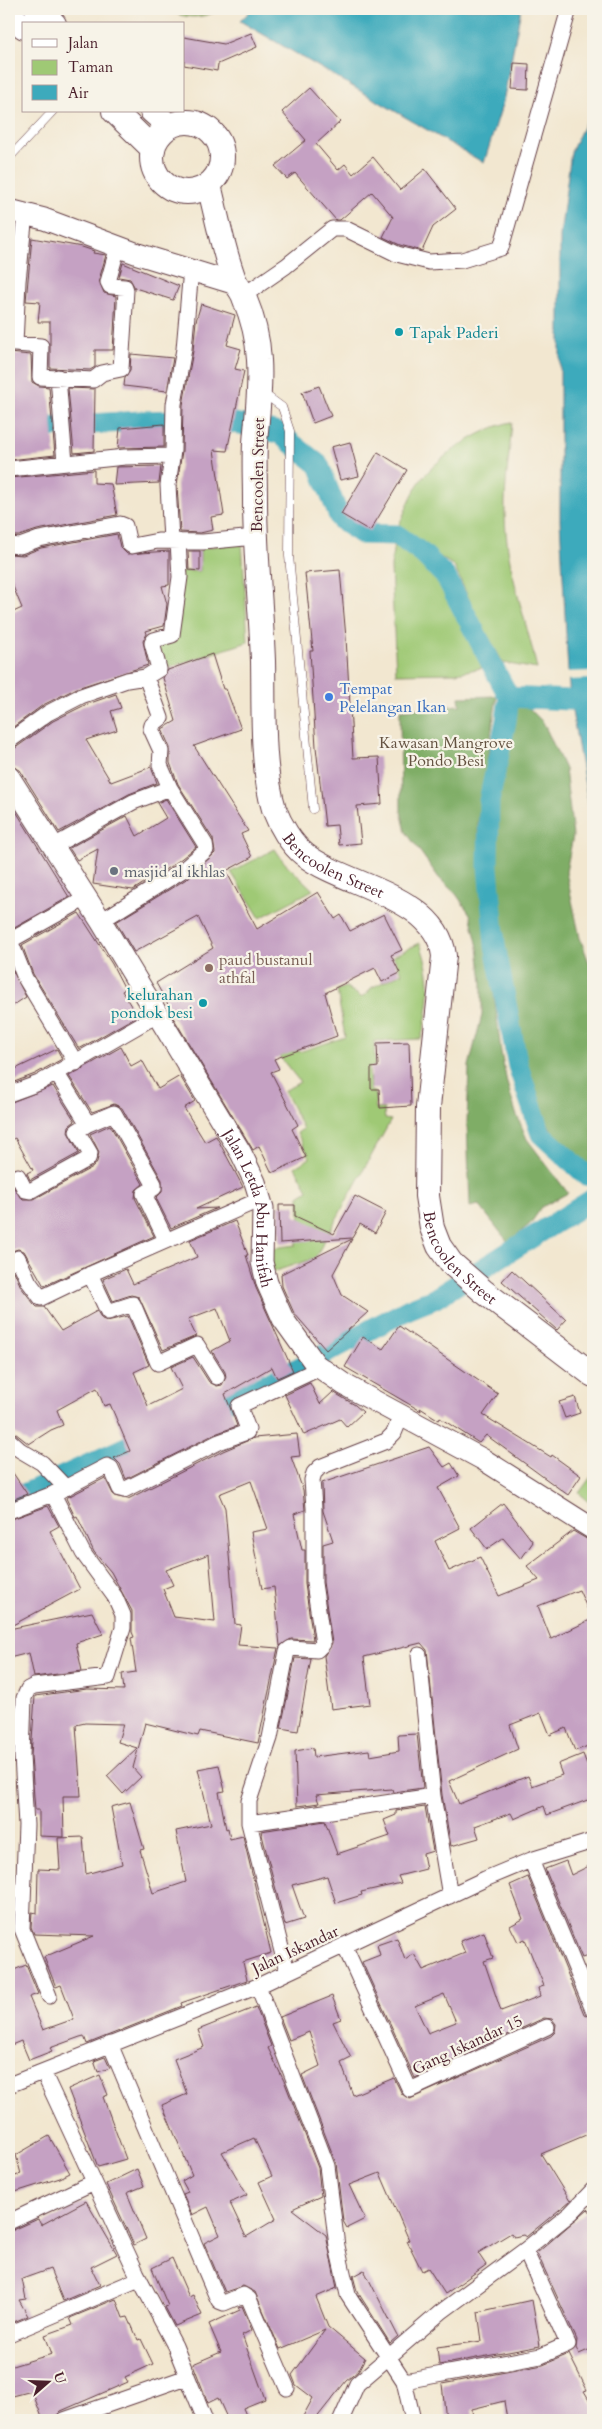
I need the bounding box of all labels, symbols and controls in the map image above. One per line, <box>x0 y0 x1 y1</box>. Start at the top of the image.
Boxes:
legend <box>22 22 185 112</box>
text: Jalan <box>66 33 99 53</box>
text: Taman <box>68 57 114 77</box>
text: Air <box>68 83 89 103</box>
place label: Tapak Paderi <box>409 322 499 344</box>
marker: Tapak Paderi <box>393 326 405 338</box>
street label: Bencoolen Street <box>246 417 270 533</box>
place label: Tempat Pelelangan Ikan <box>339 678 446 718</box>
marker: Tempat Pelelangan Ikan <box>323 691 335 703</box>
park label: Kawasan Mangrove Pondo Besi <box>379 732 513 772</box>
street label: Bencoolen Street <box>277 828 387 904</box>
place label: masjid al ikhlas <box>124 861 225 883</box>
marker: masjid al ikhlas <box>108 865 120 877</box>
place label: paud bustanul athfal <box>219 949 313 989</box>
marker: paud bustanul athfal <box>203 962 215 974</box>
place label: kelurahan pondok besi <box>111 984 194 1024</box>
marker: kelurahan pondok besi <box>197 997 209 1009</box>
street label: Jalan Letda Abu Hanifah <box>216 1123 278 1290</box>
street label: Bencoolen Street <box>418 1210 501 1310</box>
street label: Jalan Iskandar <box>247 1920 343 1980</box>
street label: Gang Iskandar 15 <box>409 2010 526 2080</box>
north arrow <box>22 2356 72 2406</box>
text: U <box>49 2369 71 2387</box>

